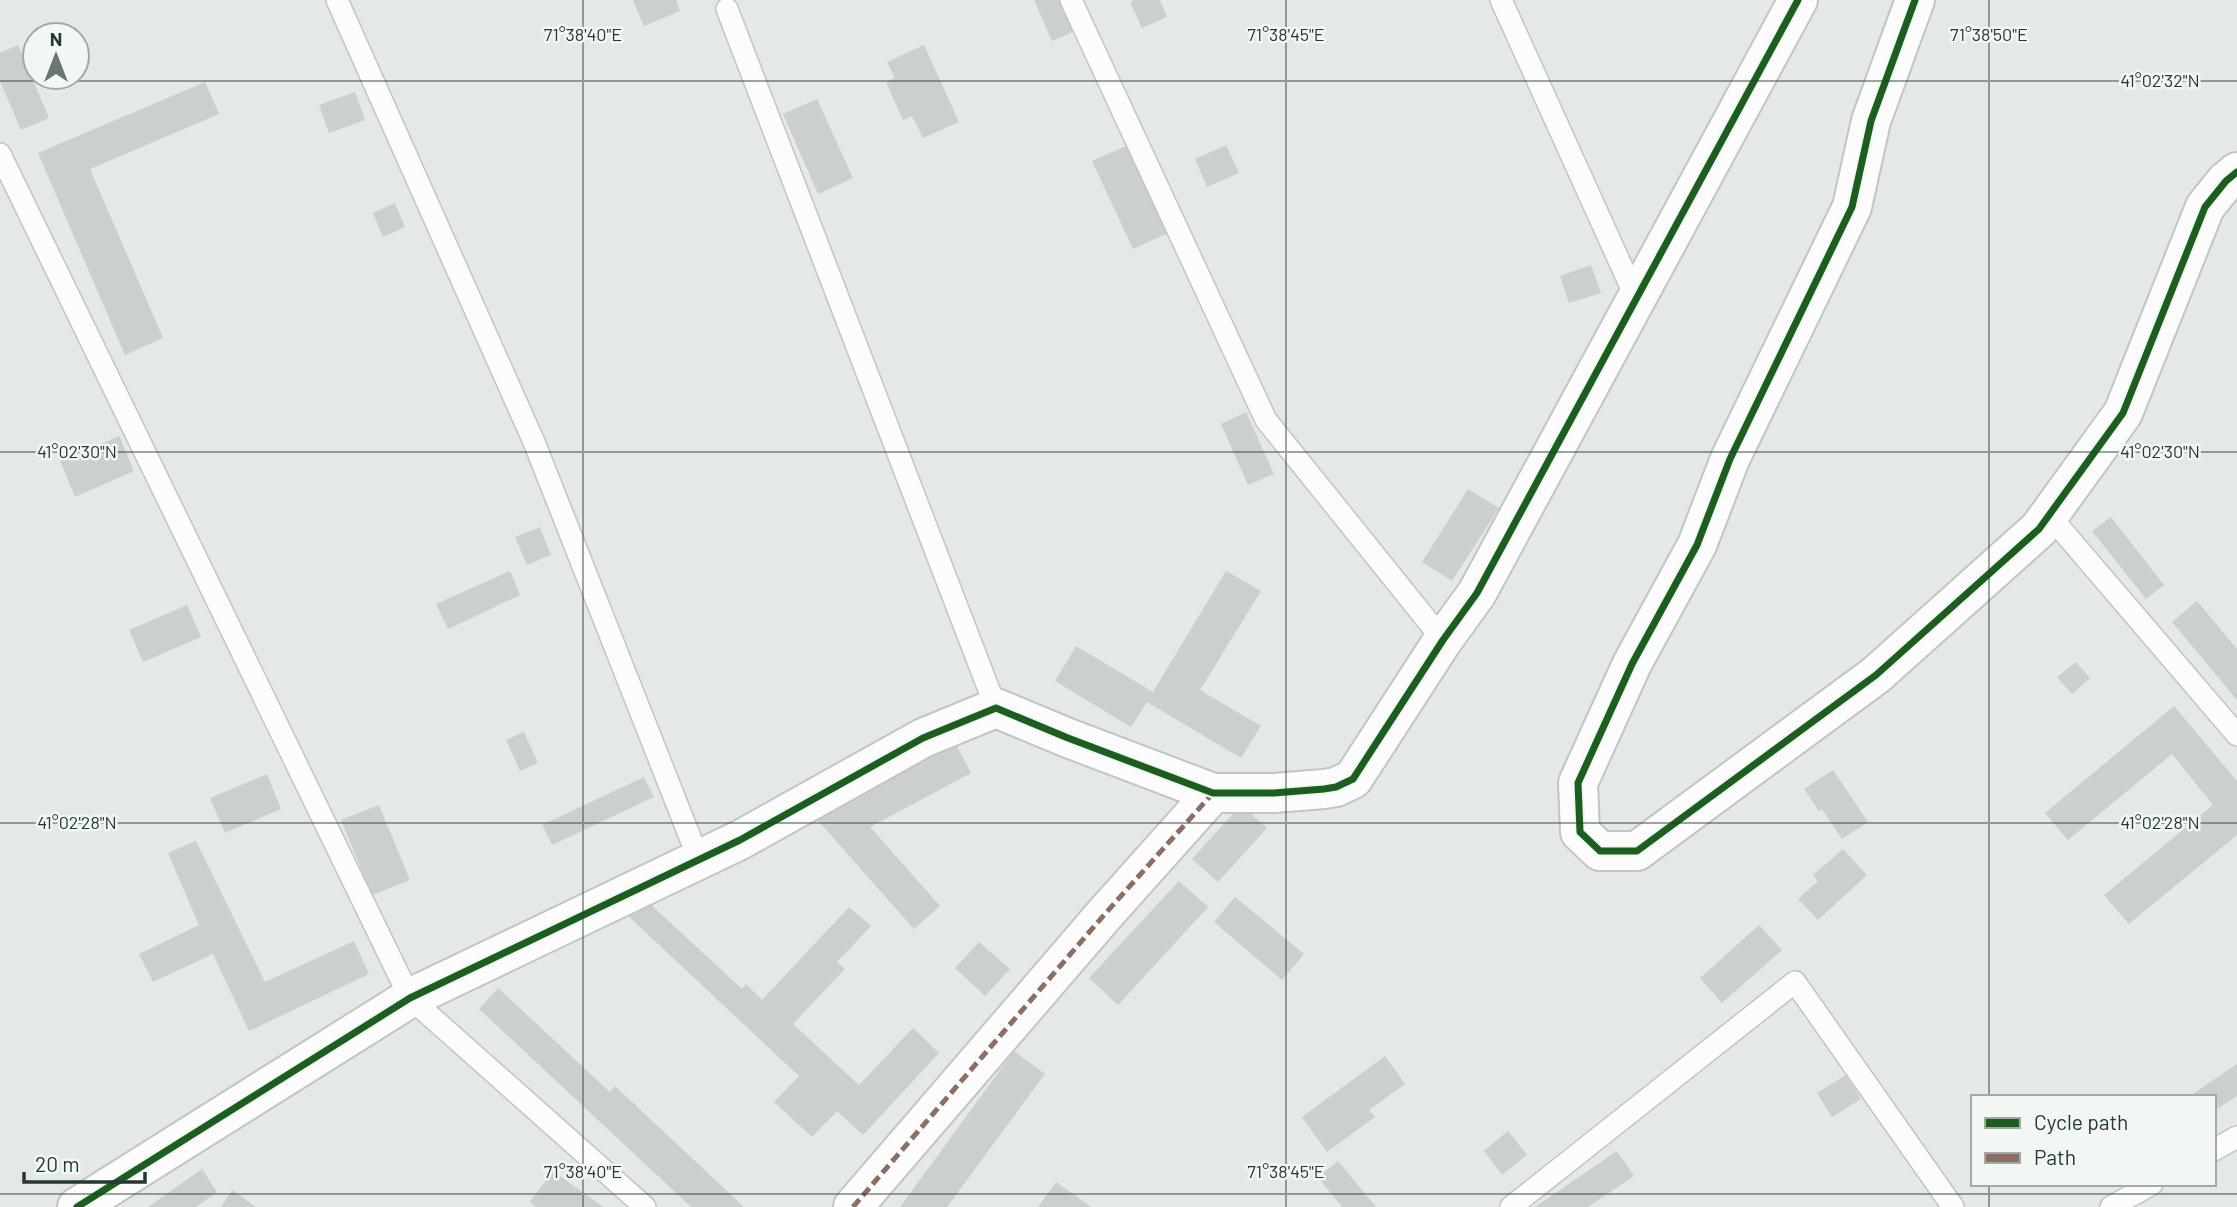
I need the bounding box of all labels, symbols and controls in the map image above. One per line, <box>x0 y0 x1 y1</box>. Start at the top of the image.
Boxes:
north arrow <box>21 21 91 91</box>
text: 71°38'40"E <box>544 23 622 45</box>
text: 71°38'45"E <box>1247 23 1325 45</box>
text: 71°38'50"E <box>1950 23 2028 45</box>
text: N <box>50 27 62 50</box>
text: 41°02'32"N <box>2120 69 2200 91</box>
text: 41°02'30"N <box>37 440 117 462</box>
text: 41°02'30"N <box>2120 440 2200 462</box>
text: 41°02'28"N <box>37 811 117 833</box>
text: 41°02'28"N <box>2120 811 2200 833</box>
legend <box>1971 1095 2216 1186</box>
text: Cycle path <box>2034 1109 2128 1134</box>
scale bar <box>24 1140 145 1184</box>
text: Path <box>2034 1144 2076 1169</box>
text: 20 m <box>35 1151 80 1176</box>
text: 71°38'40"E <box>544 1160 622 1182</box>
text: 71°38'45"E <box>1247 1160 1325 1182</box>

